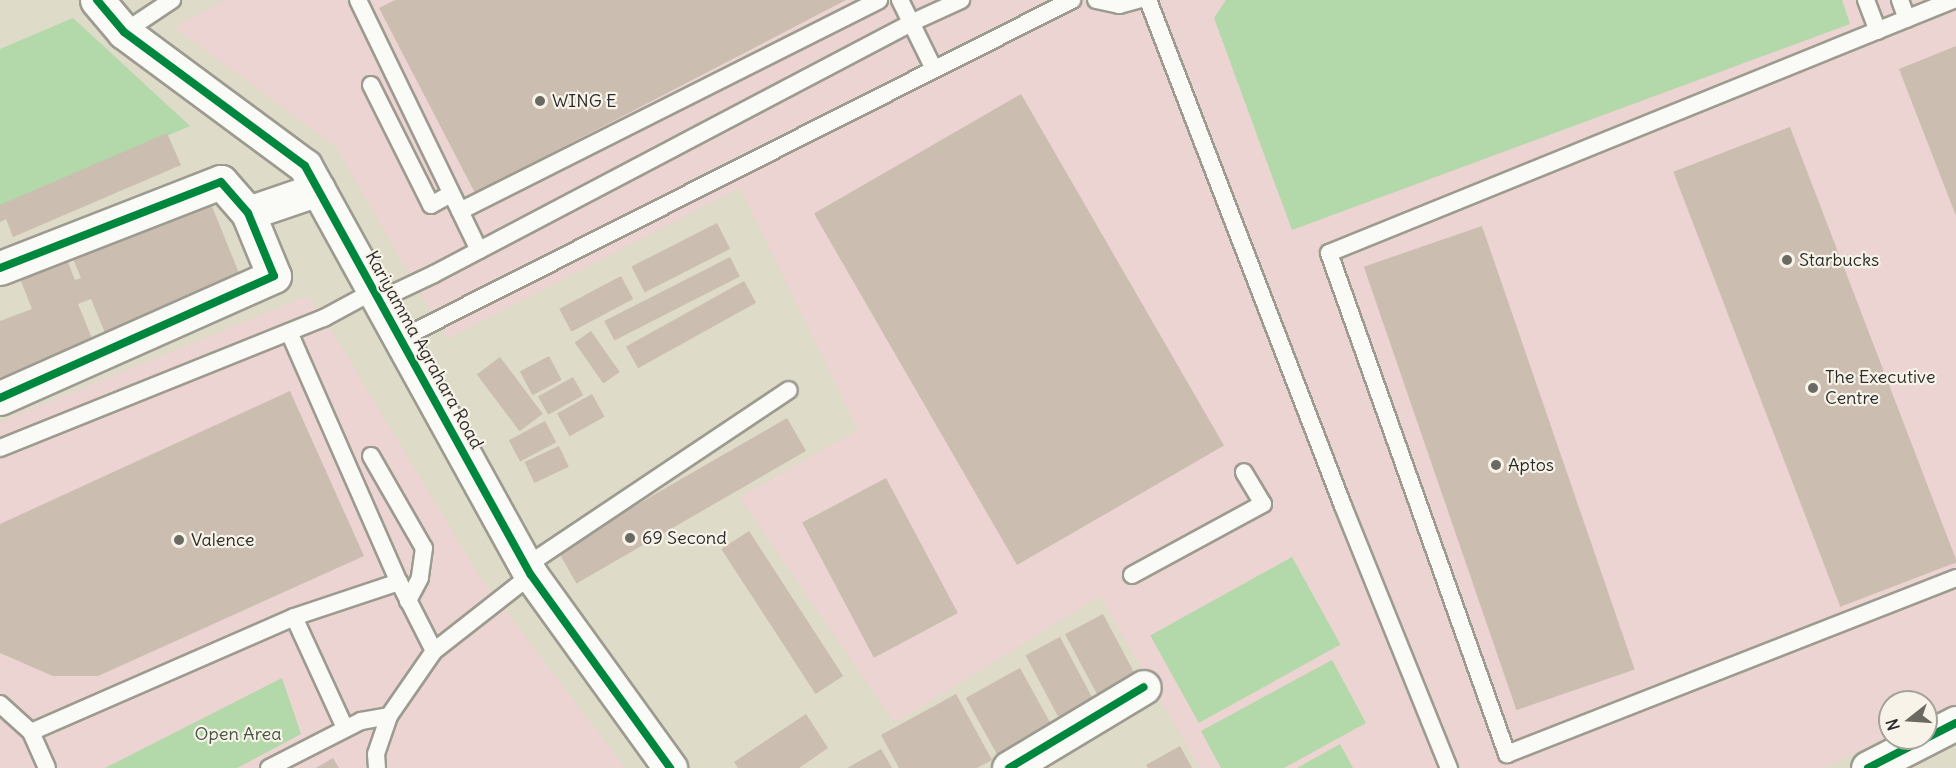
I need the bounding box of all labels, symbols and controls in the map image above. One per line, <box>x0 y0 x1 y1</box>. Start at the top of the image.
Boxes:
place label: WING E <box>552 90 617 112</box>
marker: WING E <box>533 94 547 108</box>
street label: Kariyamma Agrahara Road <box>361 247 487 453</box>
place label: Starbucks <box>1799 249 1879 271</box>
marker: Starbucks <box>1780 253 1794 267</box>
place label: The Executive Centre <box>1825 367 1935 410</box>
marker: The Executive Centre <box>1806 381 1820 395</box>
place label: Aptos <box>1508 454 1554 476</box>
marker: Aptos <box>1489 458 1503 472</box>
place label: 69 Second <box>642 527 727 549</box>
place label: Valence <box>191 529 254 551</box>
marker: 69 Second <box>623 531 637 545</box>
marker: Valence <box>172 533 186 547</box>
north arrow <box>1878 690 1938 750</box>
text: N <box>1882 716 1904 733</box>
park label: Open Area <box>195 723 281 745</box>

